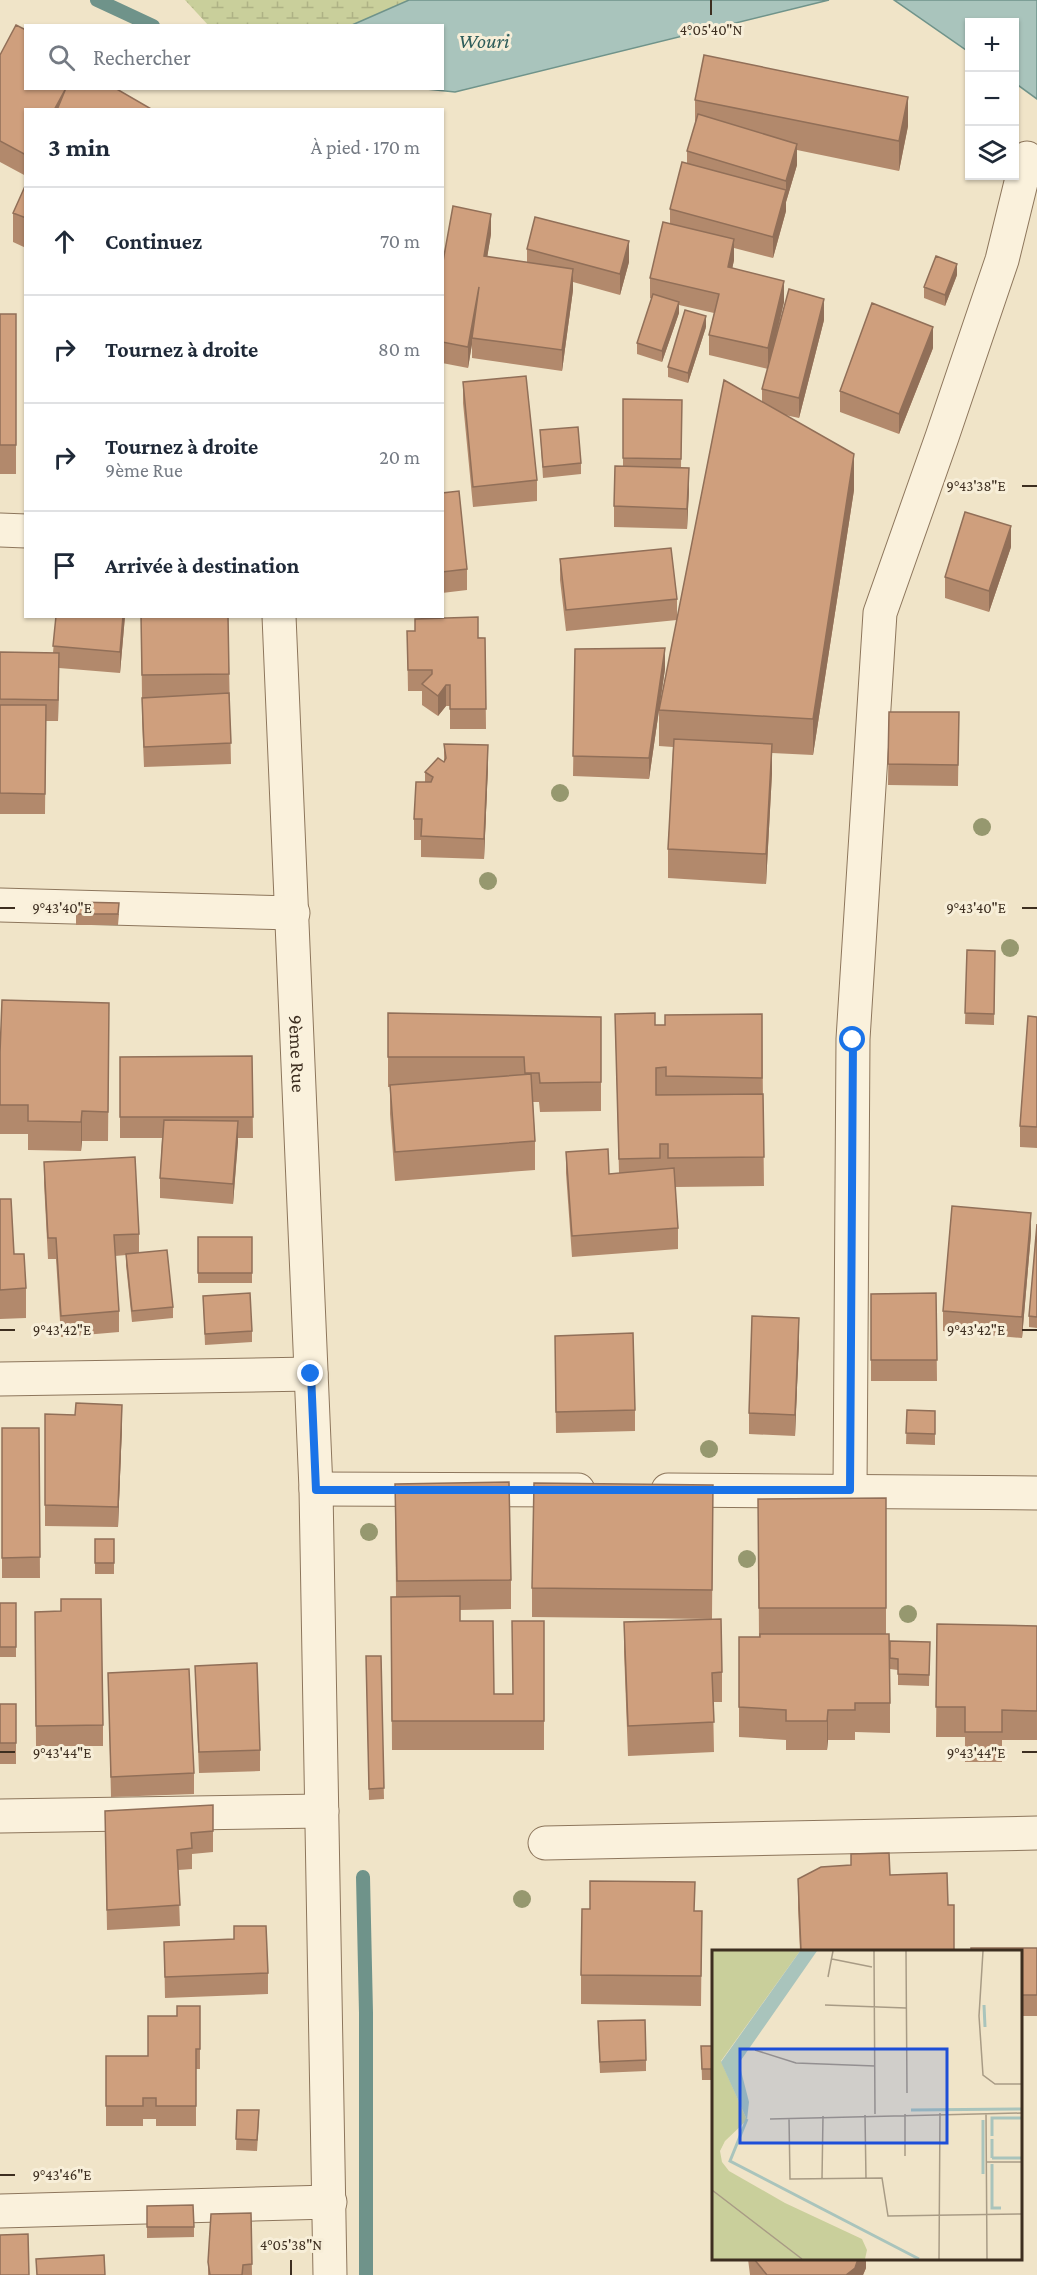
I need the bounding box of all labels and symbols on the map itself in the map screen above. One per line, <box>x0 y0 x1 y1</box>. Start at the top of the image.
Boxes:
text: 4°05'40"N <box>680 22 743 38</box>
water label: Wouri <box>459 29 510 53</box>
text: 9°43'38"E <box>946 478 1006 494</box>
text: 9°43'40"E <box>32 900 92 916</box>
text: 9°43'40"E <box>946 900 1006 916</box>
street label: 9ème Rue <box>285 1014 310 1093</box>
route start <box>839 1026 865 1052</box>
text: 9°43'42"E <box>33 1322 91 1338</box>
text: 9°43'42"E <box>947 1322 1005 1338</box>
route end <box>297 1360 323 1386</box>
text: 9°43'44"E <box>33 1745 91 1761</box>
text: 9°43'44"E <box>947 1745 1005 1761</box>
inset map <box>712 1950 1022 2260</box>
text: 9°43'46"E <box>33 2167 91 2183</box>
text: 4°05'38"N <box>260 2237 322 2253</box>

